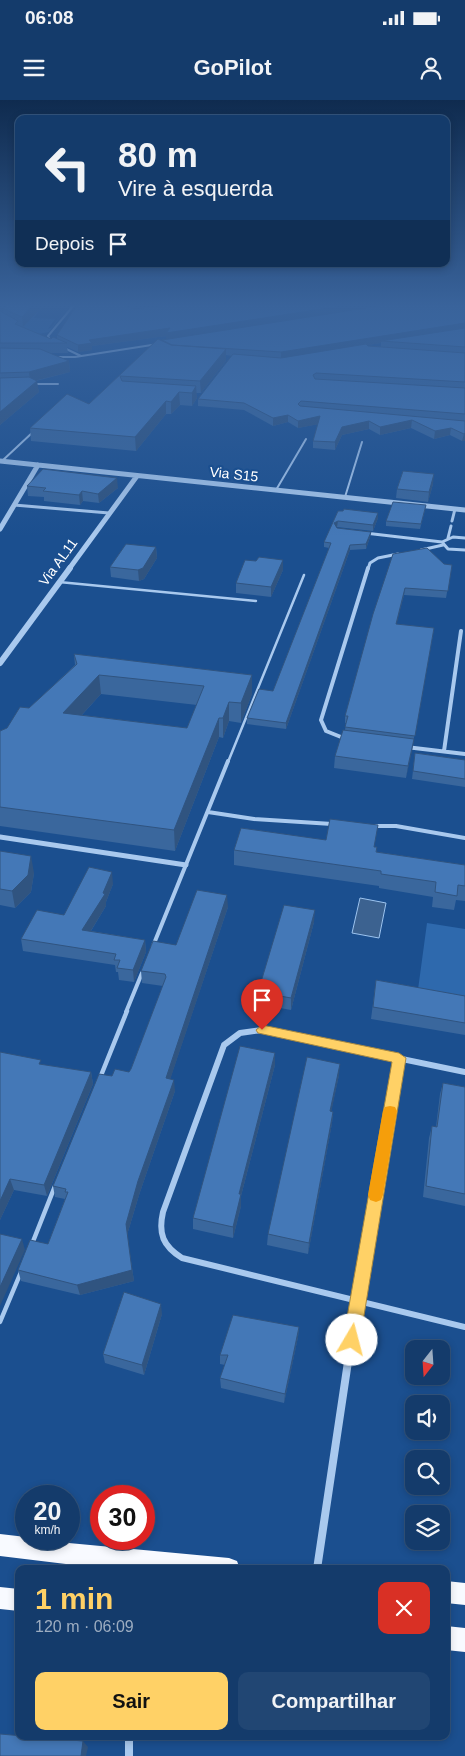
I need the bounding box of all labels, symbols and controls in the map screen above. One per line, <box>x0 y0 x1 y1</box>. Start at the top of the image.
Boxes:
text: 06:08 <box>25 7 74 28</box>
icon: menu <box>20 54 48 82</box>
icon: person <box>417 54 445 82</box>
text: GoPilot <box>193 55 272 80</box>
icon: left <box>35 135 100 200</box>
text: 80 m <box>118 135 198 174</box>
text: Vire à esquerda <box>118 176 273 201</box>
icon: arrive <box>104 230 132 258</box>
text: Depois <box>35 233 94 254</box>
street label: Via S15 <box>209 463 259 485</box>
street label: Via AL11 <box>35 535 81 589</box>
pin <box>241 979 283 1030</box>
icon: arrive <box>248 986 276 1014</box>
position arrow <box>325 1313 377 1365</box>
north arrow <box>405 1340 450 1385</box>
map controls <box>405 1340 450 1550</box>
button: sound <box>405 1395 450 1440</box>
button: search <box>405 1450 450 1495</box>
speed limit sign: 30 <box>90 1485 155 1550</box>
text: 20 <box>34 1497 61 1525</box>
button: layers <box>405 1505 450 1550</box>
text: km/h <box>34 1523 61 1537</box>
text: 1 min <box>35 1582 113 1615</box>
button: close <box>378 1582 430 1634</box>
text: 120 m · 06:09 <box>35 1618 134 1635</box>
button: Sair <box>35 1672 228 1730</box>
button: Compartilhar <box>238 1672 430 1730</box>

